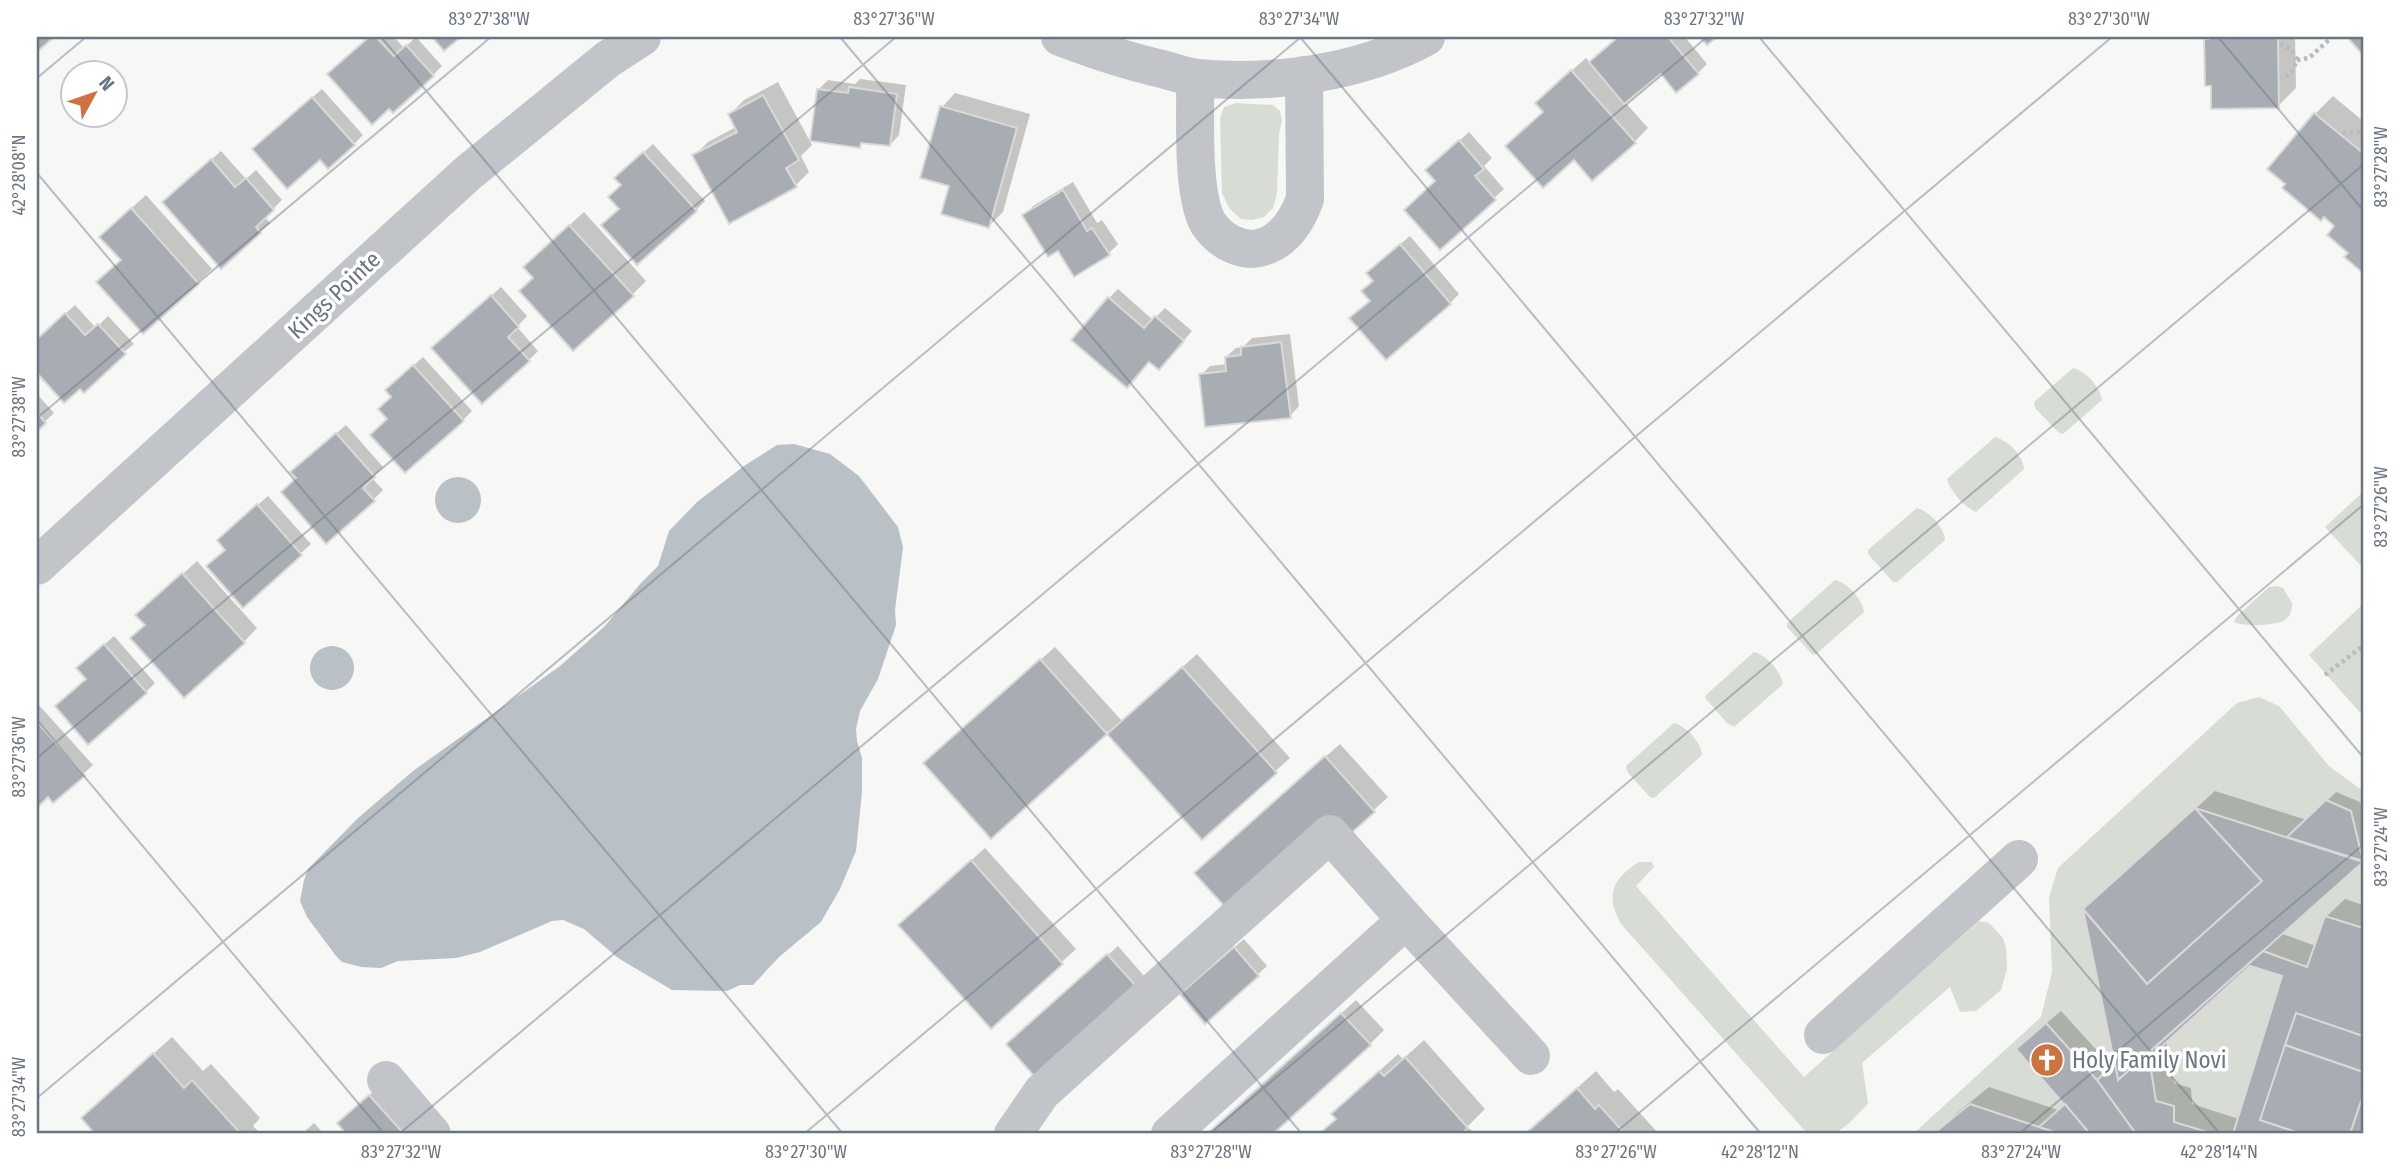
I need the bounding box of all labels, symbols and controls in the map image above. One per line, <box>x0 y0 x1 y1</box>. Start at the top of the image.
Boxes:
text: 83°27'38"W <box>448 8 530 30</box>
text: 83°27'36"W <box>853 8 935 30</box>
text: 83°27'34"W <box>1259 8 1340 30</box>
text: 83°27'32"W <box>1664 8 1745 30</box>
text: 83°27'30"W <box>2068 8 2151 30</box>
north arrow <box>60 60 130 130</box>
text: N <box>94 72 119 95</box>
text: 83°27'28"W <box>2370 126 2392 208</box>
text: 42°28'08"N <box>8 135 30 215</box>
street label: Kings Pointe <box>282 245 386 345</box>
text: 83°27'38"W <box>8 376 30 458</box>
text: 83°27'26"W <box>2370 466 2392 548</box>
text: 83°27'36"W <box>8 716 30 798</box>
text: 83°27'24"W <box>2370 806 2392 887</box>
church icon: Holy Family Novi <box>2028 1041 2066 1079</box>
place label: Holy Family Novi <box>2072 1046 2227 1074</box>
text: 83°27'34"W <box>8 1056 30 1137</box>
text: 83°27'32"W <box>361 1141 442 1163</box>
text: 83°27'30"W <box>765 1141 848 1163</box>
text: 83°27'28"W <box>1170 1141 1252 1163</box>
text: 83°27'26"W <box>1575 1141 1657 1163</box>
text: 42°28'12"N <box>1721 1141 1799 1163</box>
text: 83°27'24"W <box>1981 1141 2062 1163</box>
text: 42°28'14"N <box>2180 1141 2258 1163</box>

